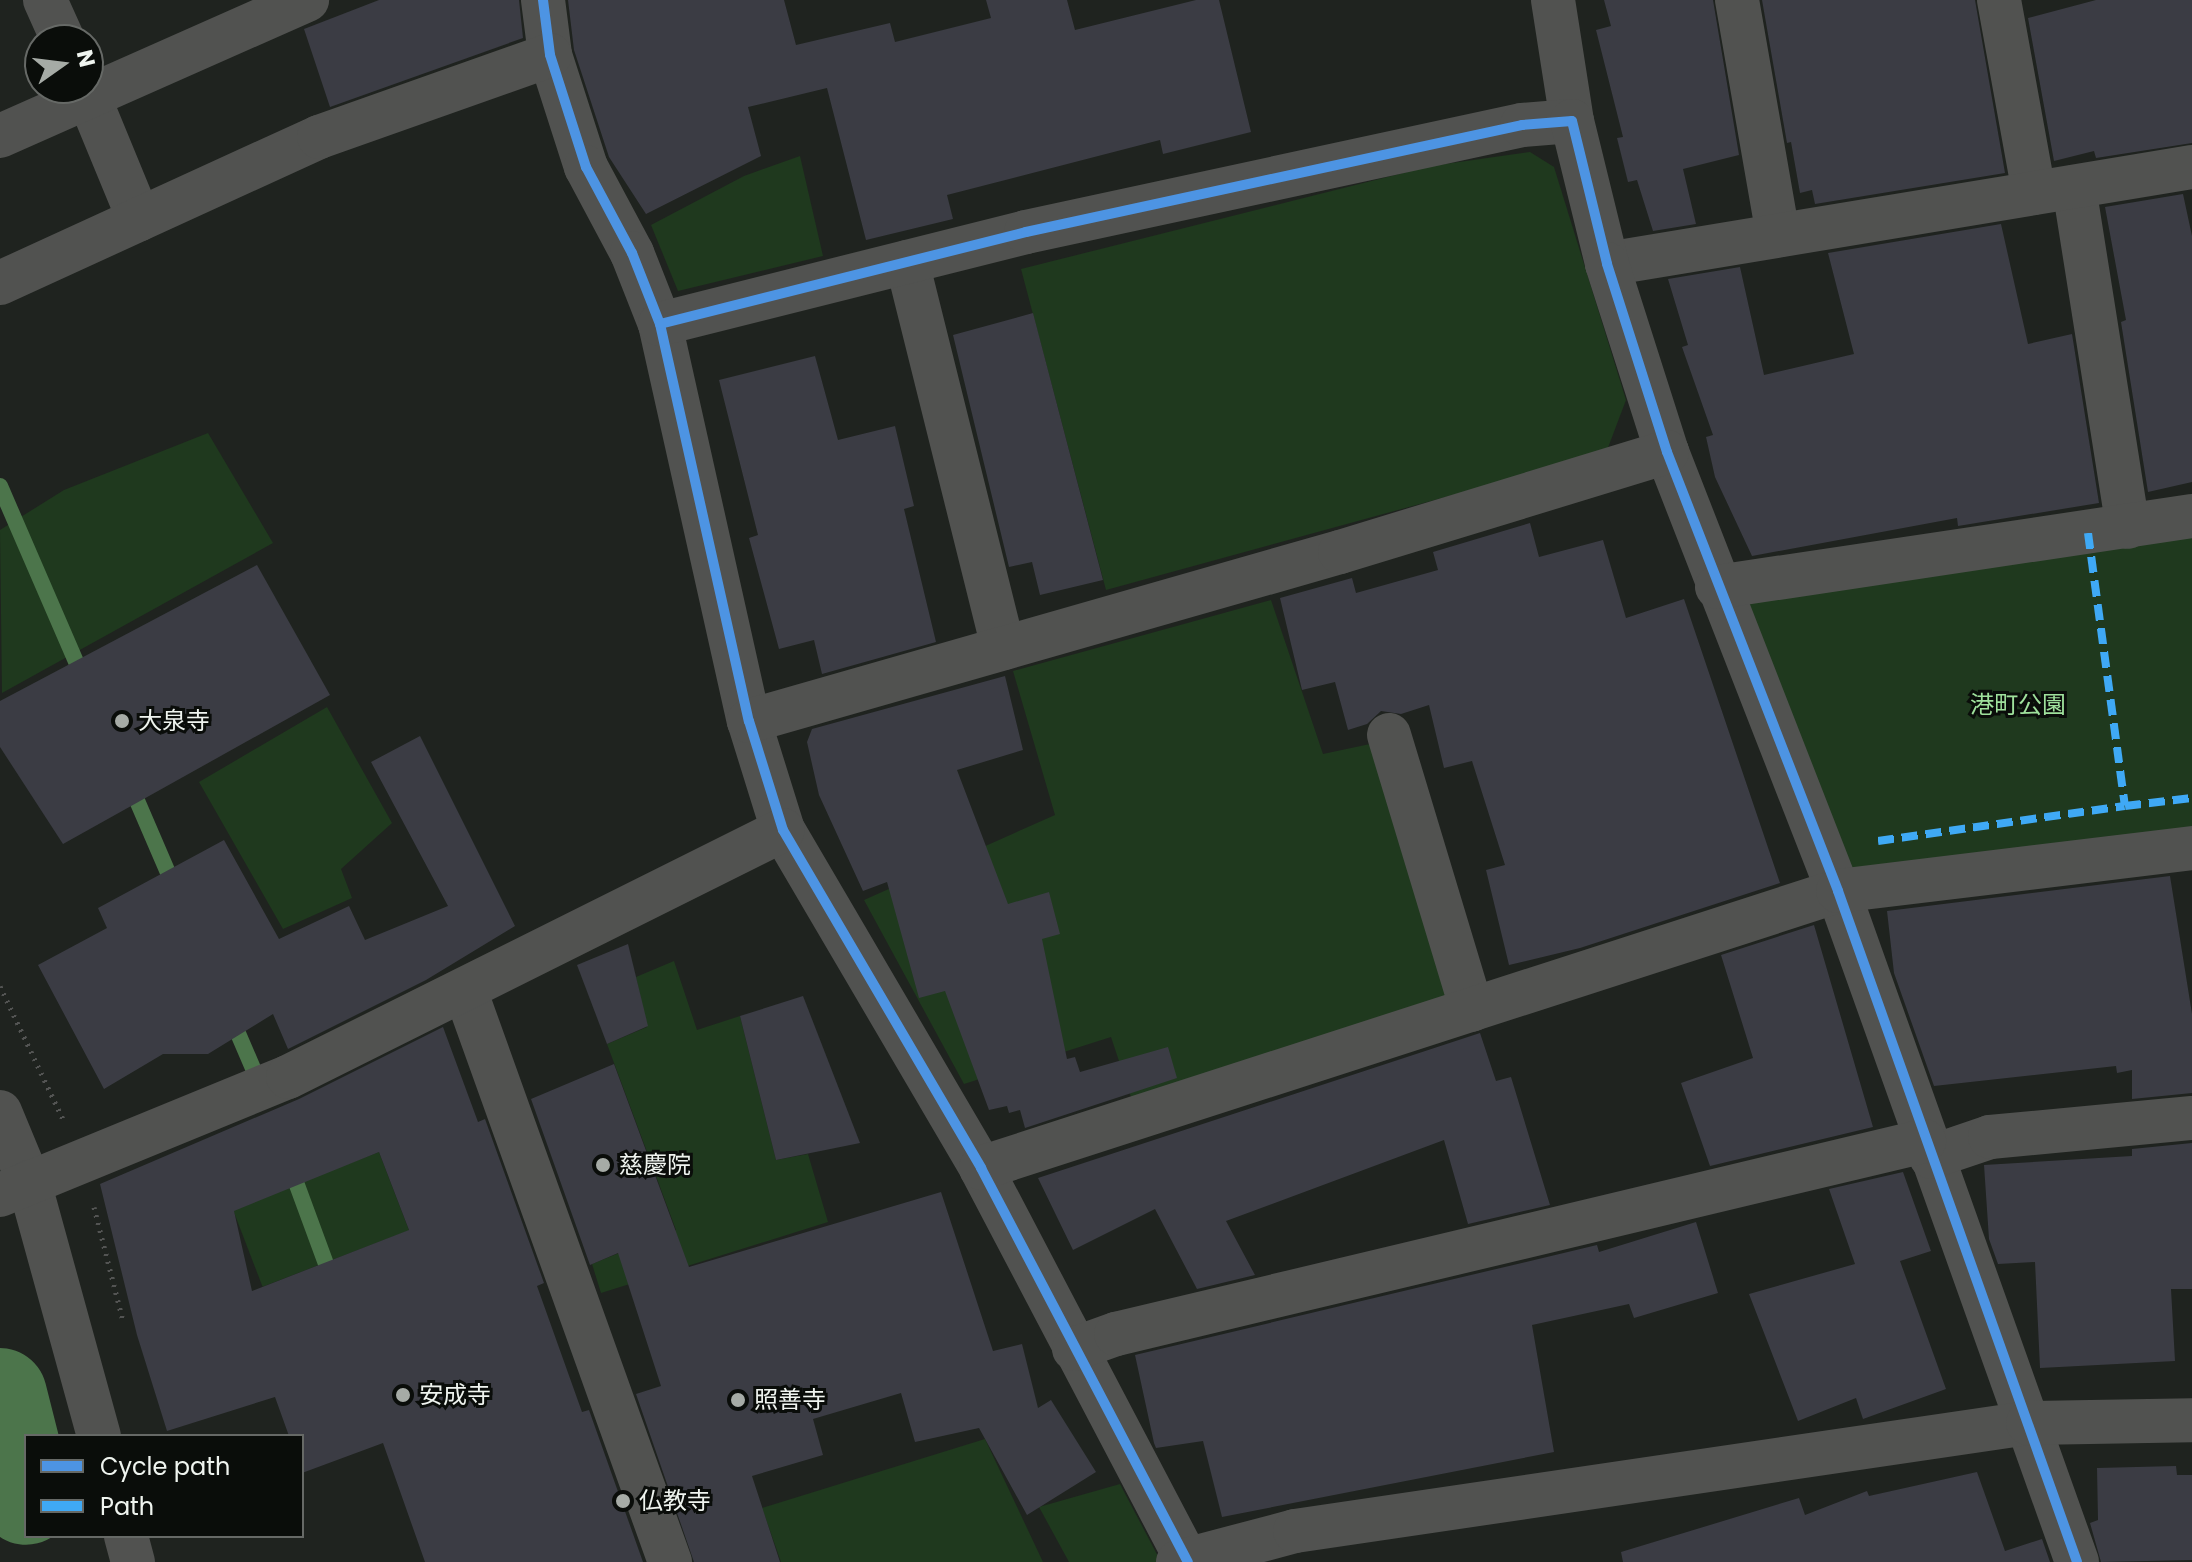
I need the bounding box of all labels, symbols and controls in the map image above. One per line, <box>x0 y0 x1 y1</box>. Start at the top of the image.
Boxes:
north arrow <box>24 24 104 104</box>
text: N <box>69 47 103 70</box>
park label: 港町公園 <box>1970 691 2066 719</box>
place label: 大泉寺 <box>138 707 210 735</box>
marker: 大泉寺 <box>113 712 131 730</box>
place label: 慈慶院 <box>619 1151 691 1179</box>
marker: 慈慶院 <box>594 1156 612 1174</box>
place label: 安成寺 <box>419 1381 491 1409</box>
marker: 安成寺 <box>394 1386 412 1404</box>
place label: 照善寺 <box>754 1386 826 1414</box>
marker: 照善寺 <box>729 1391 747 1409</box>
legend <box>24 1434 304 1538</box>
text: Cycle path <box>100 1450 230 1483</box>
place label: 仏教寺 <box>639 1487 711 1515</box>
text: Path <box>100 1490 154 1523</box>
marker: 仏教寺 <box>614 1492 632 1510</box>

